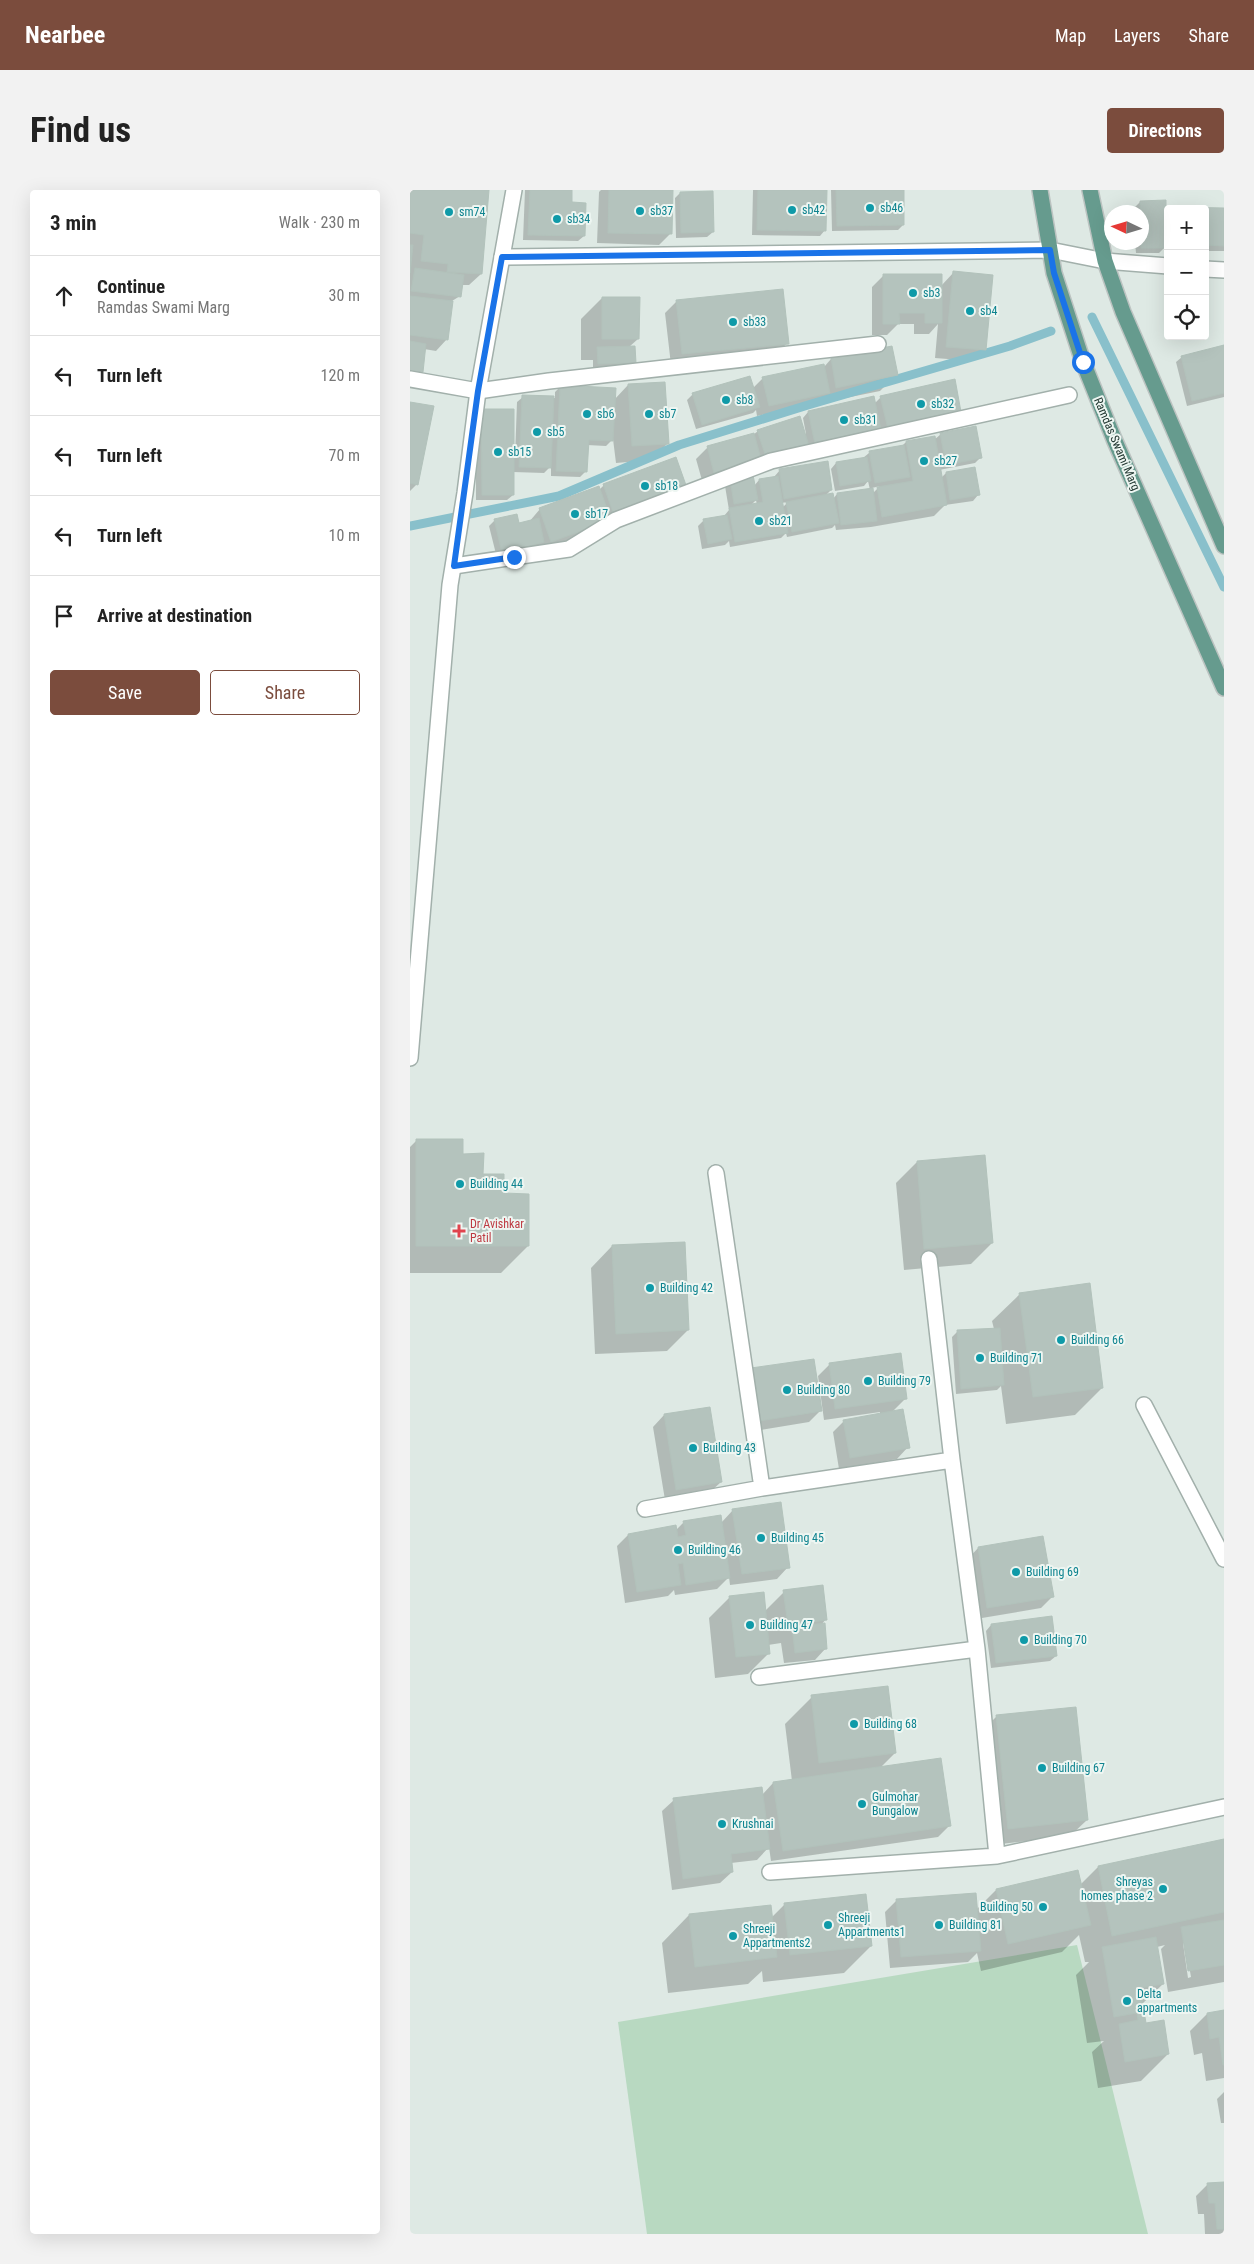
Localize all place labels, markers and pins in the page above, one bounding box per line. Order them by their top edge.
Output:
place label: sb46 [880,201,903,215]
marker: sb46 [864,202,876,214]
place label: sb42 [802,203,825,217]
place label: sb37 [650,204,673,218]
marker: sb42 [786,204,798,216]
place label: sm74 [459,205,485,219]
marker: sb37 [634,205,646,217]
marker: sm74 [443,206,455,218]
place label: sb34 [567,212,590,226]
marker: sb34 [551,213,563,225]
place label: sb3 [923,286,940,300]
marker: sb3 [907,287,919,299]
place label: sb4 [980,304,997,318]
marker: sb4 [964,305,976,317]
place label: sb33 [743,315,766,329]
marker: sb33 [727,316,739,328]
place label: sb8 [736,393,753,407]
marker: sb8 [720,394,732,406]
place label: sb32 [931,397,954,411]
marker: sb32 [915,398,927,410]
place label: sb6 [597,407,614,421]
place label: sb7 [659,407,676,421]
marker: sb6 [581,408,593,420]
marker: sb7 [643,408,655,420]
place label: sb31 [854,413,877,427]
marker: sb31 [838,414,850,426]
place label: sb5 [547,425,564,439]
marker: sb5 [531,426,543,438]
place label: sb15 [508,445,531,459]
marker: sb15 [492,446,504,458]
place label: sb27 [934,454,957,468]
marker: sb27 [918,455,930,467]
place label: sb18 [655,479,678,493]
marker: sb18 [639,480,651,492]
place label: sb17 [585,507,608,521]
marker: sb17 [569,508,581,520]
place label: sb21 [769,514,792,528]
marker: sb21 [753,515,765,527]
place label: Building 44 [470,1177,523,1191]
marker: Building 44 [454,1178,466,1190]
place label: Dr Avishkar Patil [470,1217,524,1245]
marker: Dr Avishkar Patil [452,1224,466,1238]
place label: Building 42 [660,1281,713,1295]
marker: Building 42 [644,1282,656,1294]
place label: Building 66 [1071,1333,1124,1347]
marker: Building 66 [1055,1334,1067,1346]
place label: Building 71 [990,1351,1043,1365]
marker: Building 71 [974,1352,986,1364]
place label: Building 79 [878,1374,931,1388]
marker: Building 79 [862,1375,874,1387]
place label: Building 80 [797,1383,850,1397]
marker: Building 80 [781,1384,793,1396]
place label: Building 43 [703,1441,756,1455]
marker: Building 43 [687,1442,699,1454]
place label: Building 45 [771,1531,824,1545]
marker: Building 45 [755,1532,767,1544]
place label: Building 46 [688,1543,741,1557]
marker: Building 46 [672,1544,684,1556]
place label: Building 69 [1026,1565,1079,1579]
marker: Building 69 [1010,1566,1022,1578]
place label: Building 47 [760,1618,813,1632]
marker: Building 47 [744,1619,756,1631]
place label: Building 70 [1034,1633,1087,1647]
marker: Building 70 [1018,1634,1030,1646]
place label: Building 68 [864,1717,917,1731]
marker: Building 68 [848,1718,860,1730]
place label: Building 67 [1052,1761,1105,1775]
marker: Building 67 [1036,1762,1048,1774]
place label: Gulmohar Bungalow [872,1790,919,1818]
marker: Gulmohar Bungalow [856,1798,868,1810]
place label: Krushnai [732,1817,774,1831]
marker: Krushnai [716,1818,728,1830]
place label: Shreyas homes phase 2 [1081,1875,1153,1903]
marker: Shreyas homes phase 2 [1157,1883,1169,1895]
place label: Building 50 [980,1900,1033,1914]
marker: Building 50 [1037,1901,1049,1913]
place label: Shreeji Appartments1 [838,1911,905,1939]
place label: Building 81 [949,1918,1002,1932]
marker: Shreeji Appartments1 [822,1919,834,1931]
marker: Building 81 [933,1919,945,1931]
place label: Shreeji Appartments2 [743,1922,811,1950]
marker: Shreeji Appartments2 [727,1930,739,1942]
place label: Delta appartments [1137,1987,1197,2015]
marker: Delta appartments [1121,1995,1133,2007]

